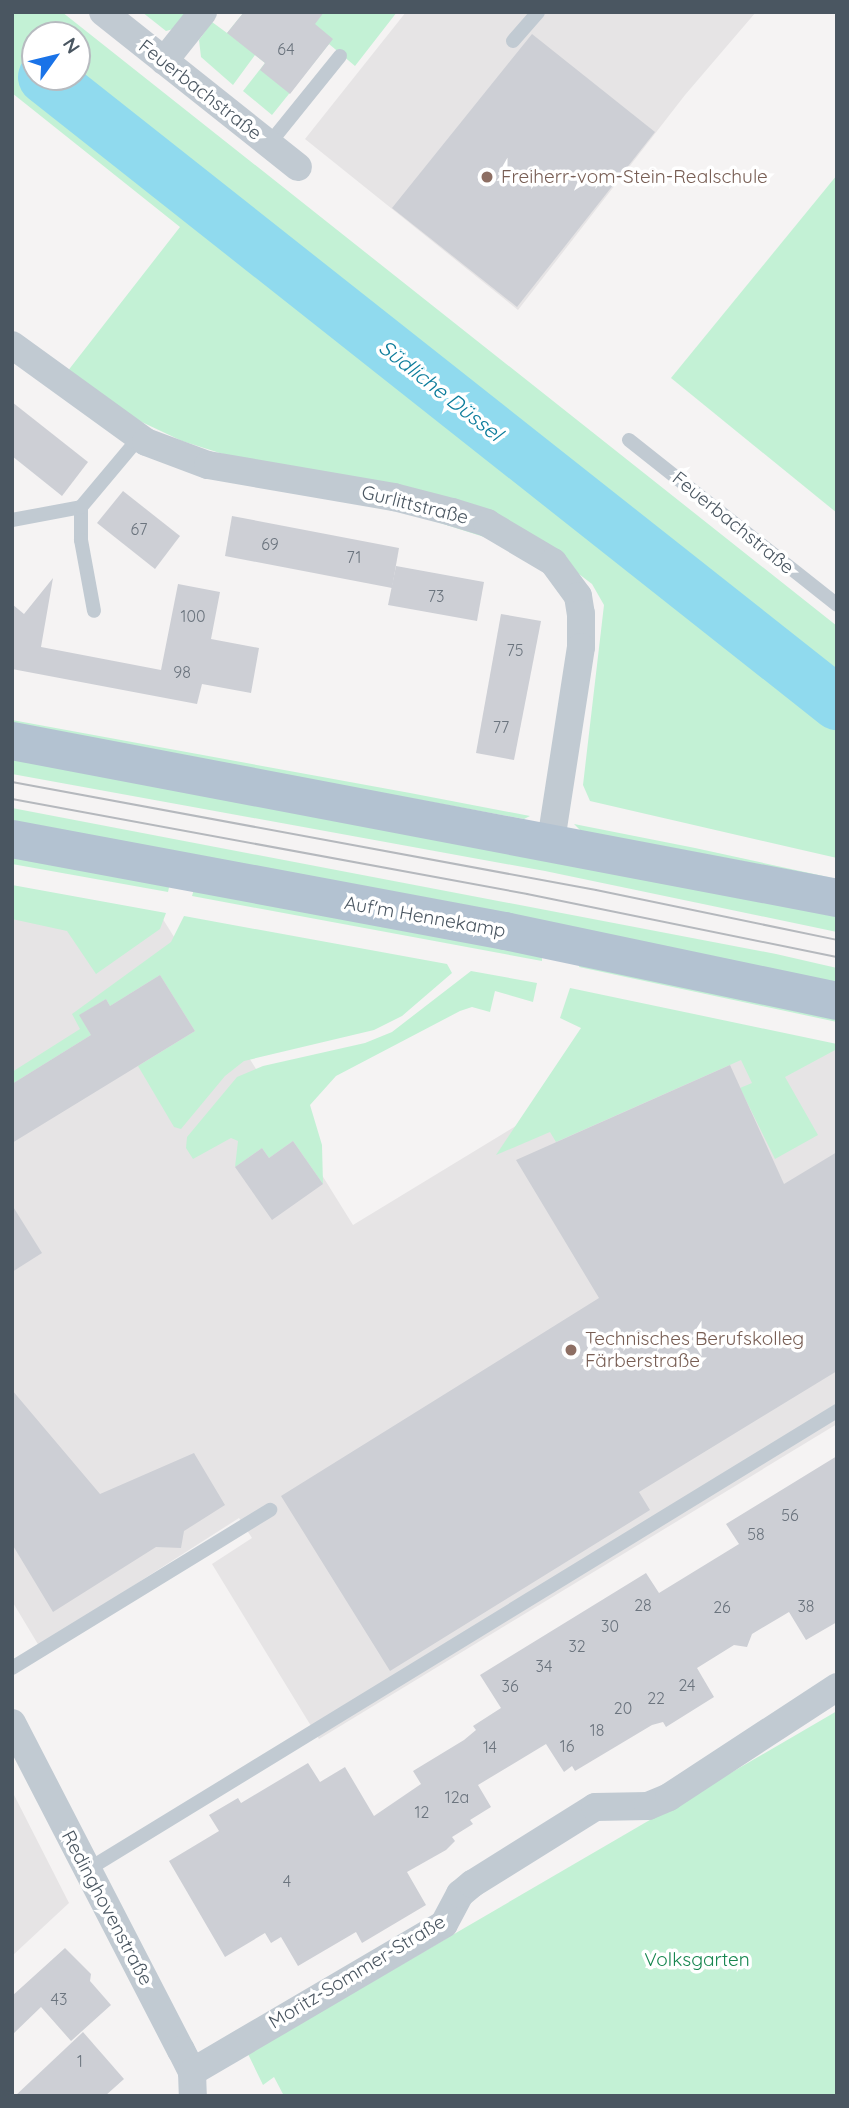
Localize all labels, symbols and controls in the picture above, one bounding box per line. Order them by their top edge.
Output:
north arrow [21,21,91,91]
text: N [58,33,86,58]
street label: Feuerbachstraße [134,35,266,145]
house number: 64 [277,39,295,59]
place label: Freiherr-vom-Stein-Realschule [501,166,768,188]
marker: Freiherr-vom-Stein-Realschule [479,169,495,185]
water label: Südliche Düssel [374,334,508,446]
street label: Feuerbachstraße [668,467,798,579]
street label: Gurlittstraße [359,481,471,529]
house number: 67 [131,519,147,539]
house number: 69 [261,534,279,554]
house number: 71 [347,547,361,567]
house number: 73 [428,586,444,606]
house number: 100 [181,606,205,626]
house number: 75 [507,640,523,660]
house number: 98 [173,662,191,682]
house number: 77 [493,717,509,737]
street label: Auf'm Hennekamp [343,892,507,942]
place label: Technisches Berufskolleg Färberstraße [585,1328,804,1372]
marker: Technisches Berufskolleg Färberstraße [563,1342,579,1358]
house number: 56 [781,1505,799,1525]
house number: 58 [747,1524,765,1544]
house number: 28 [634,1595,652,1615]
house number: 38 [797,1596,815,1616]
house number: 26 [713,1597,731,1617]
house number: 30 [601,1616,619,1636]
house number: 32 [568,1636,586,1656]
house number: 34 [536,1656,552,1676]
house number: 24 [678,1675,696,1695]
house number: 36 [502,1676,518,1696]
house number: 22 [647,1688,665,1708]
house number: 20 [614,1698,632,1718]
house number: 18 [590,1720,604,1740]
house number: 16 [560,1736,574,1756]
house number: 14 [483,1737,497,1757]
house number: 12a [445,1787,469,1807]
house number: 12 [415,1802,429,1822]
street label: Redinghovenstraße [57,1827,157,1989]
house number: 4 [283,1871,291,1891]
street label: Moritz-Sommer-Straße [265,1910,449,2034]
park label: Volksgarten [644,1949,750,1971]
house number: 43 [51,1989,67,2009]
house number: 1 [77,2051,83,2071]

